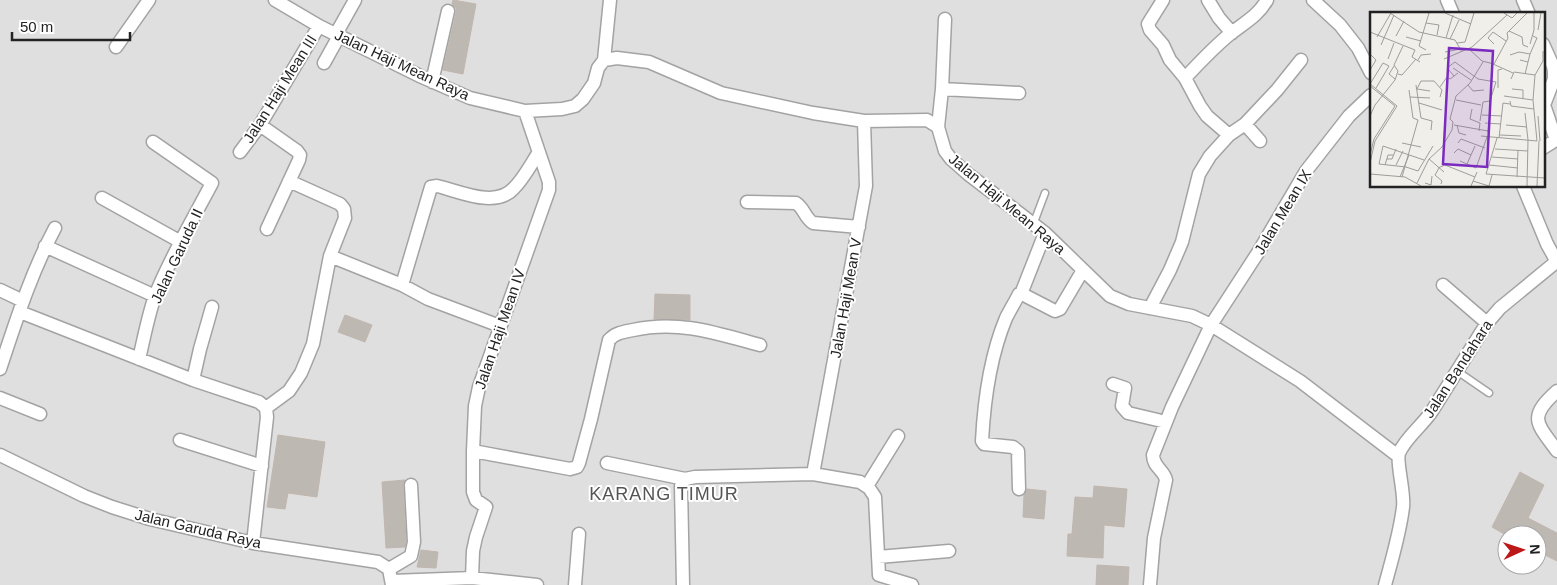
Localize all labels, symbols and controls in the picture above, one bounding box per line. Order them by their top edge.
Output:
scale bar [12,10,130,42]
inset map [1370,12,1544,188]
text: 50 m [20,18,53,35]
street label: Jalan Haji Mean Raya [332,26,473,104]
street label: Jalan Haji Mean III [239,32,320,146]
street label: Jalan Haji Mean Raya [946,150,1069,258]
street label: Jalan Mean IX [1251,166,1315,257]
street label: Jalan Garuda II [147,206,206,306]
street label: Jalan Haji Mean V [827,236,864,359]
street label: Jalan Haji Mean IV [471,267,528,391]
street label: Jalan Bandahara [1420,316,1496,421]
district label: KARANG TIMUR [589,484,739,504]
street label: Jalan Garuda Raya [133,506,264,551]
north arrow [1497,525,1547,575]
text: N [1527,544,1543,555]

